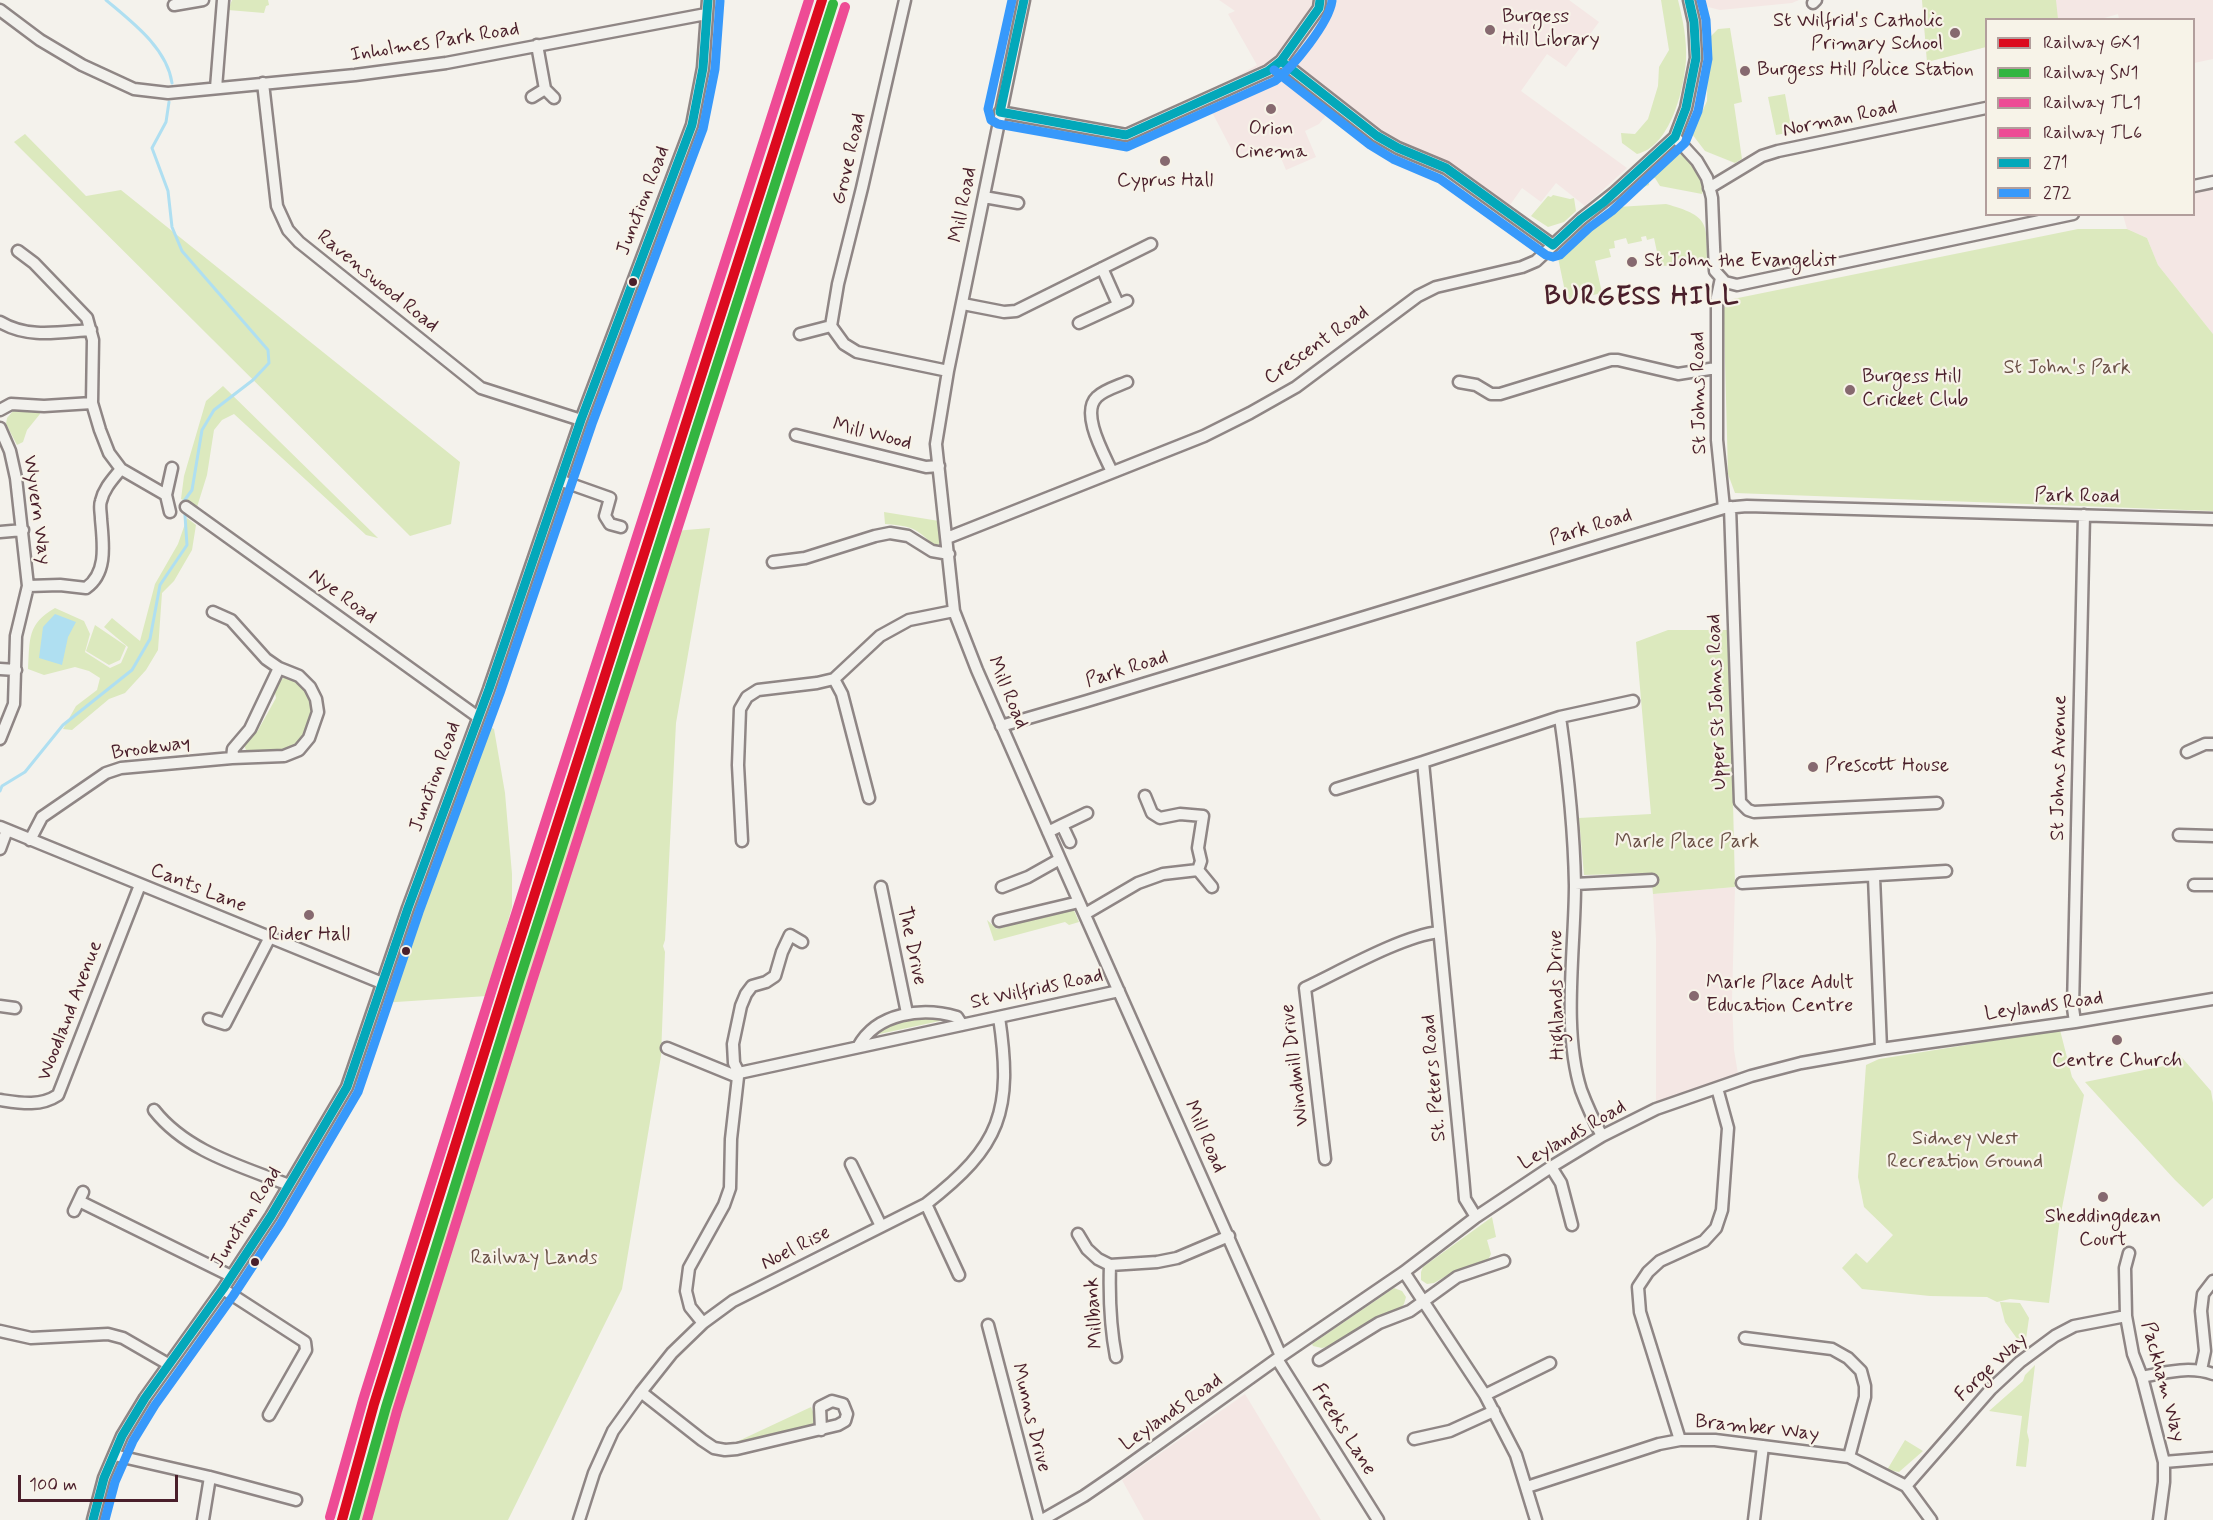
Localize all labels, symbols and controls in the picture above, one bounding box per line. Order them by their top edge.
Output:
place label: Burgess Hill Library [1502,6,1600,53]
place label: St Wilfrid's Catholic Primary School [1773,10,1943,57]
street label: Inholmes Park Road [349,18,521,68]
legend [1985,18,2195,216]
marker: Burgess Hill Library [1483,23,1497,37]
marker: St Wilfrid's Catholic Primary School [1948,26,1962,40]
text: Railway GX1 [2043,31,2140,55]
place label: Burgess Hill Police Station [1757,59,1974,83]
text: Railway SN1 [2043,61,2139,85]
marker: Burgess Hill Police Station [1738,64,1752,78]
text: Railway TL1 [2043,91,2141,115]
street label: Norman Road [1781,96,1899,144]
marker: Orion Cinema [1264,102,1278,116]
street label: Grove Road [828,111,872,207]
place label: Orion Cinema [1235,118,1307,165]
text: Railway TL6 [2043,121,2142,145]
street label: Junction Road [612,143,676,259]
text: 271 [2043,151,2068,175]
marker: Cyprus Hall [1158,154,1172,168]
street label: Mill Road [945,165,983,245]
place label: Cyprus Hall [1117,170,1213,194]
text: 272 [2043,181,2072,205]
street label: Ravenswood Road [311,226,443,338]
place label: St John the Evangelist [1644,250,1837,274]
marker: St John the Evangelist [1625,255,1639,269]
unlabelled marker [627,276,639,288]
district label: BURGESS HILL [1544,283,1740,315]
street label: Crescent Road [1260,301,1374,391]
street label: St Johns Road [1687,331,1713,455]
park label: St John's Park [2003,357,2131,381]
place label: Burgess Hill Cricket Club [1862,366,1968,413]
marker: Burgess Hill Cricket Club [1843,383,1857,397]
street label: Mill Wood [830,414,914,456]
street label: Wyvern Way [16,454,56,566]
street label: Park Road [2034,484,2120,510]
street label: Park Road [1547,504,1635,552]
street label: Nye Road [303,564,381,630]
street label: Upper St Johns Road [1703,613,1733,791]
street label: Park Road [1083,646,1171,694]
street label: Mill Road [981,653,1033,733]
street label: St Johns Avenue [2047,695,2073,841]
street label: Junction Road [405,719,467,835]
street label: Brookway [110,732,192,766]
place label: Prescott House [1825,755,1949,779]
marker: Prescott House [1806,760,1820,774]
park label: Marle Place Park [1615,831,1759,855]
street label: Cants Lane [146,859,250,919]
street label: The Drive [891,905,931,987]
marker: Rider Hall [302,908,316,922]
place label: Rider Hall [268,924,350,948]
street label: Highlands Drive [1545,930,1571,1060]
street label: Woodland Avenue [33,937,109,1085]
unlabelled marker [400,945,412,957]
street label: St Wilfrids Road [968,964,1106,1016]
place label: Marle Place Adult Education Centre [1706,972,1854,1019]
street label: Leylands Road [1983,987,2105,1027]
marker: Marle Place Adult Education Centre [1687,989,1701,1003]
street label: Windmill Drive [1277,1002,1315,1128]
street label: St. Peters Road [1417,1013,1453,1143]
marker: Centre Church [2110,1033,2124,1047]
place label: Centre Church [2052,1050,2182,1074]
street label: Leylands Road [1515,1096,1631,1176]
street label: Mill Road [1178,1097,1230,1177]
park label: Sidney West Recreation Ground [1887,1128,2043,1175]
street label: Junction Road [206,1163,288,1273]
marker: Sheddingdean Court [2096,1190,2110,1204]
place label: Sheddingdean Court [2045,1206,2161,1253]
street label: Noel Rise [757,1221,835,1277]
park label: Railway Lands [470,1247,598,1271]
unlabelled marker [249,1256,261,1268]
street label: Millbank [1081,1276,1109,1350]
street label: Packham Way [2134,1319,2190,1445]
street label: Forge Way [1951,1328,2033,1408]
street label: Munns Drive [1005,1361,1055,1475]
street label: Leylands Road [1116,1369,1228,1457]
street label: Freeks Lane [1305,1380,1381,1480]
street label: Bramber Way [1694,1411,1820,1447]
scale bar [21,1463,182,1501]
text: 100 m [29,1473,77,1497]

